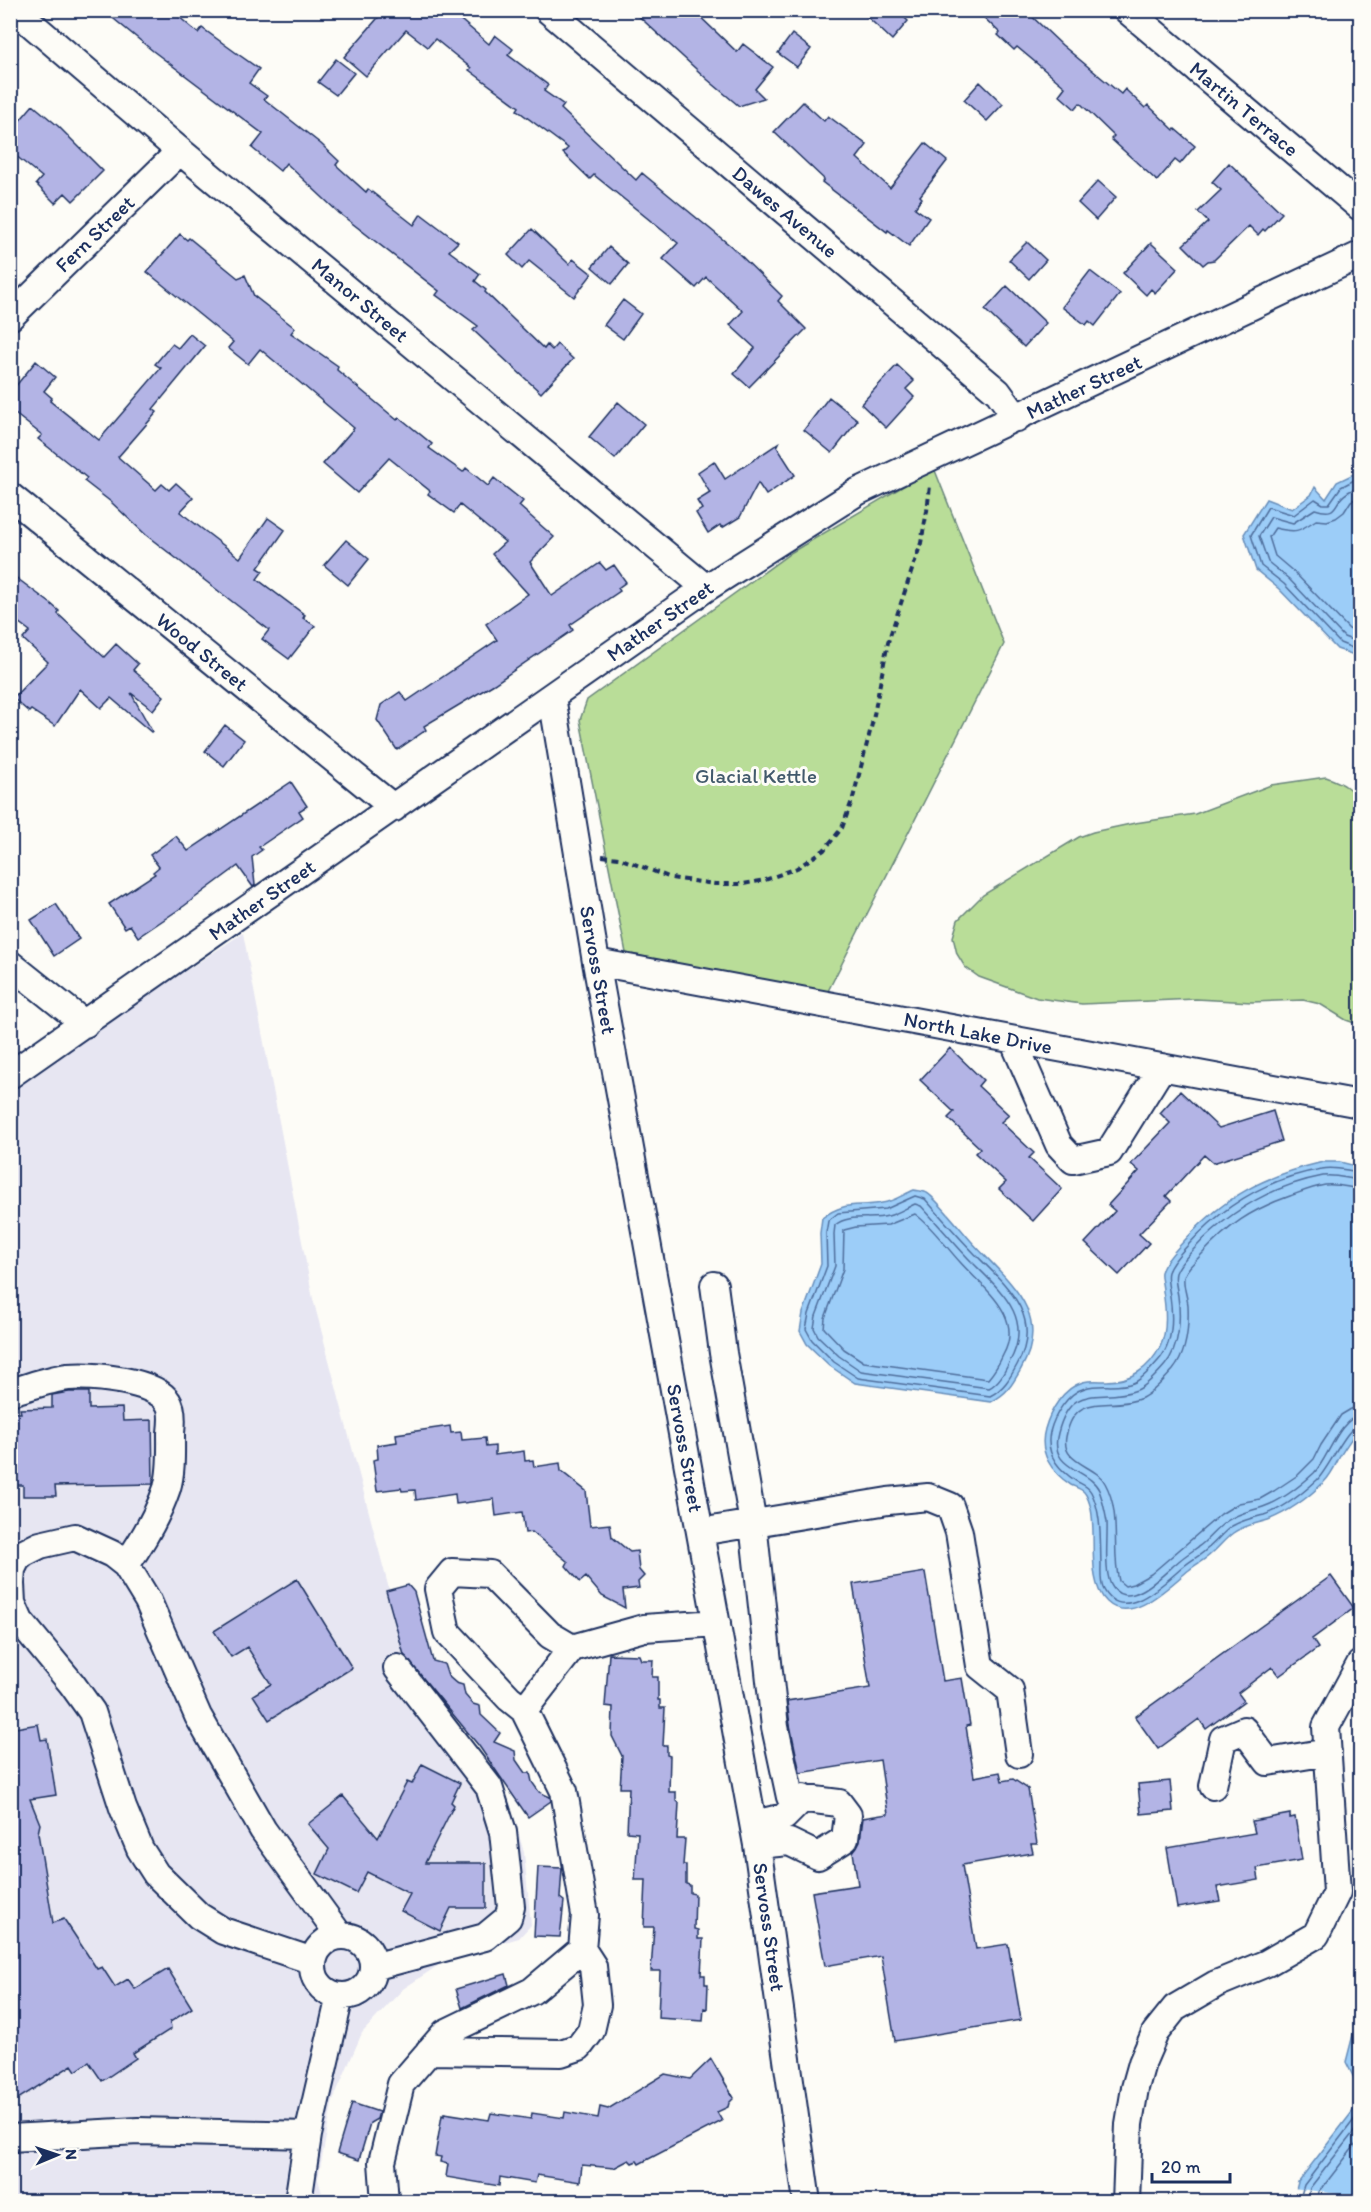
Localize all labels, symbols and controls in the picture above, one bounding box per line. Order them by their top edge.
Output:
street label: Martin Terrace [1185,56,1304,161]
street label: Dawes Avenue [728,160,843,263]
street label: Fern Street [50,190,139,277]
street label: Manor Street [307,252,414,347]
street label: Mather Street [1022,349,1146,424]
street label: Mather Street [601,575,718,667]
street label: Wood Street [151,607,253,696]
park label: Glacial Kettle [695,763,817,788]
street label: Mather Street [203,854,320,946]
street label: Servoss Street [575,904,622,1036]
street label: North Lake Drive [902,1006,1054,1059]
street label: Servoss Street [662,1382,709,1514]
street label: Servoss Street [748,1861,791,1993]
north arrow [27,2125,87,2185]
scale bar [1152,2146,1230,2184]
text: N [62,2149,81,2160]
text: 20 m [1161,2156,1201,2178]

